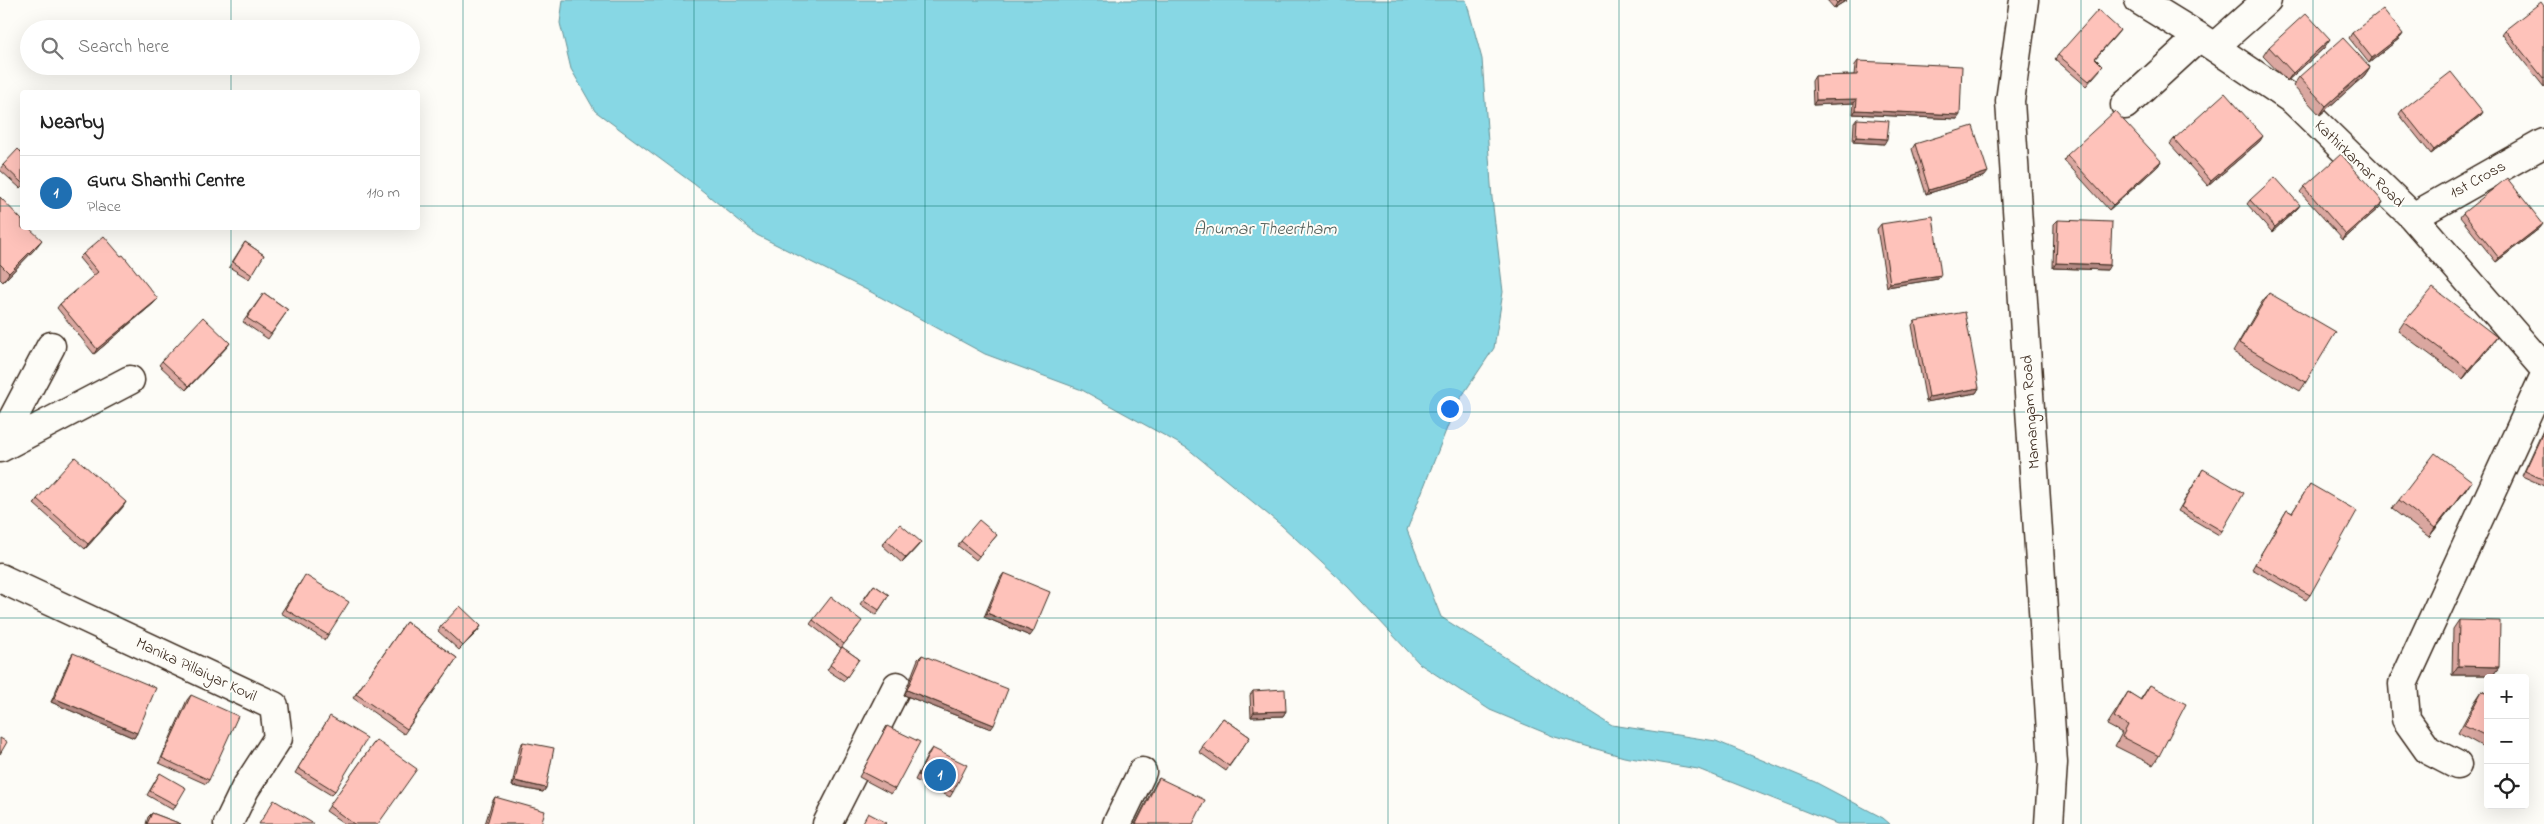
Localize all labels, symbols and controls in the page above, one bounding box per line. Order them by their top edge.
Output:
search box [20,20,420,75]
icon: search [38,34,66,62]
text: Search here [78,34,169,61]
text: Nearby [40,108,104,138]
street label: Kathirkamar Road [2308,114,2410,214]
street label: 1st Cross [2446,155,2510,205]
text: Guru Shanthi Centre [87,168,245,195]
text: 1 [53,181,59,205]
text: 110 m [366,181,400,205]
text: Place [87,195,121,219]
water label: Anumar Theertham [1194,217,1337,243]
street label: Mamangam Road [2015,354,2047,470]
your location [1437,396,1463,422]
street label: Manika Pillaiyar Kovil [131,631,261,709]
map controls [2484,674,2529,809]
button: + [2484,674,2529,719]
button: − [2484,719,2529,764]
pin: 1 [924,756,956,794]
button: locate [2484,764,2529,809]

